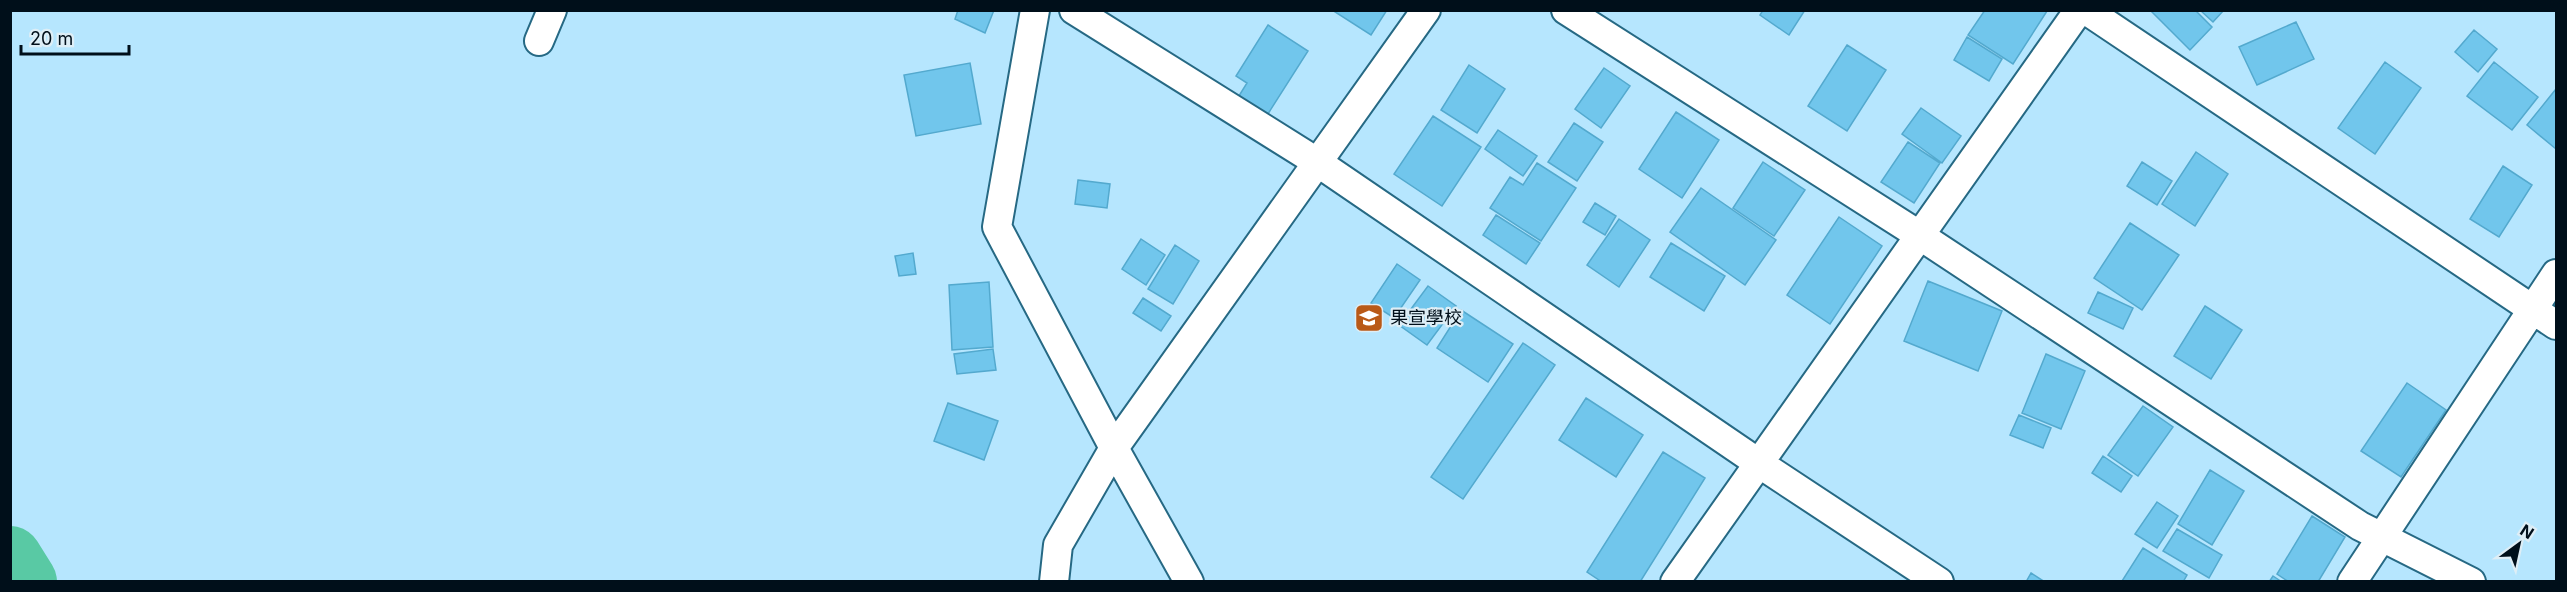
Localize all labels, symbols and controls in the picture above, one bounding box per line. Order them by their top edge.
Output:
scale bar [21,18,129,56]
text: 20 m [30,28,73,49]
school or university icon: 果宣學校 [1353,302,1385,334]
place label: 果宣學校 [1390,307,1462,328]
north arrow [2489,514,2549,574]
text: N [2517,520,2538,543]

